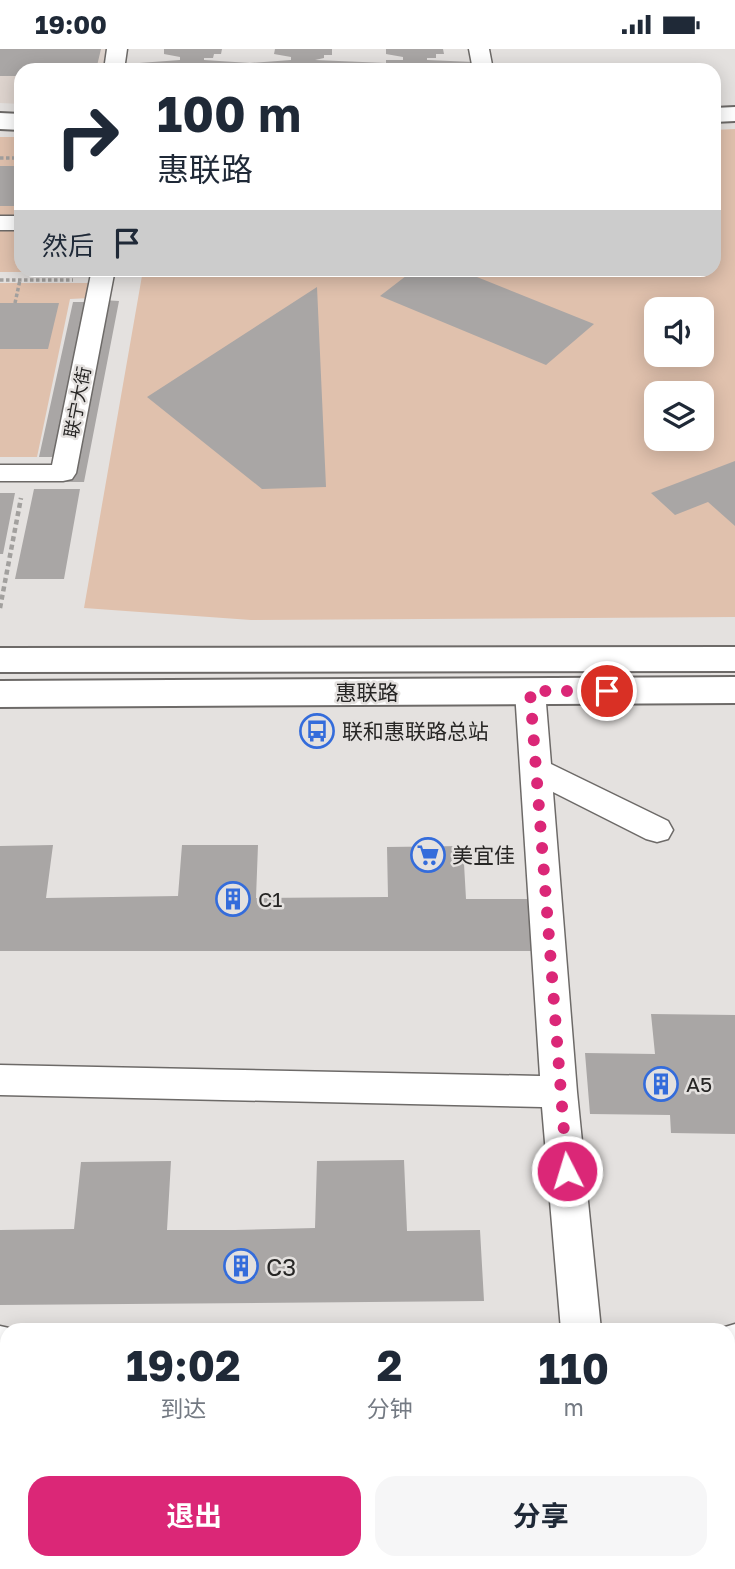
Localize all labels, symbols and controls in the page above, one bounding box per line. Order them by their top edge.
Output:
text: 19:00 [35,9,107,40]
text: 100 m [157,84,301,143]
icon: right [42,91,133,182]
text: 惠联路 [157,150,253,188]
icon: arrive [108,224,146,262]
text: 然后 [42,230,94,261]
map controls [644,297,714,451]
button: sound [644,297,714,367]
street label: 联宁大街 [59,365,95,439]
button: layers [644,381,714,451]
pin [577,661,637,721]
icon: arrive [588,672,626,710]
street label: 惠联路 [336,679,399,705]
bus stop icon: 联和惠联路总站 [298,712,336,750]
place label: 联和惠联路总站 [342,718,489,744]
supermarket icon: 美宜佳 [409,836,447,874]
place label: 美宜佳 [452,842,515,868]
building icon: C1 [214,880,252,918]
place label: C1 [258,886,282,912]
building icon: A5 [642,1065,680,1103]
place label: A5 [686,1071,712,1097]
position arrow [530,1134,604,1208]
building icon: C3 [222,1247,260,1285]
place label: C3 [266,1252,296,1281]
text: 19:02 [126,1340,241,1390]
text: 2 [377,1340,402,1390]
text: 110 [538,1343,609,1393]
text: m [564,1393,584,1421]
text: 到达 [160,1394,206,1422]
text: 分钟 [367,1394,413,1422]
button: 退出 [28,1476,361,1556]
button: 分享 [375,1476,707,1556]

